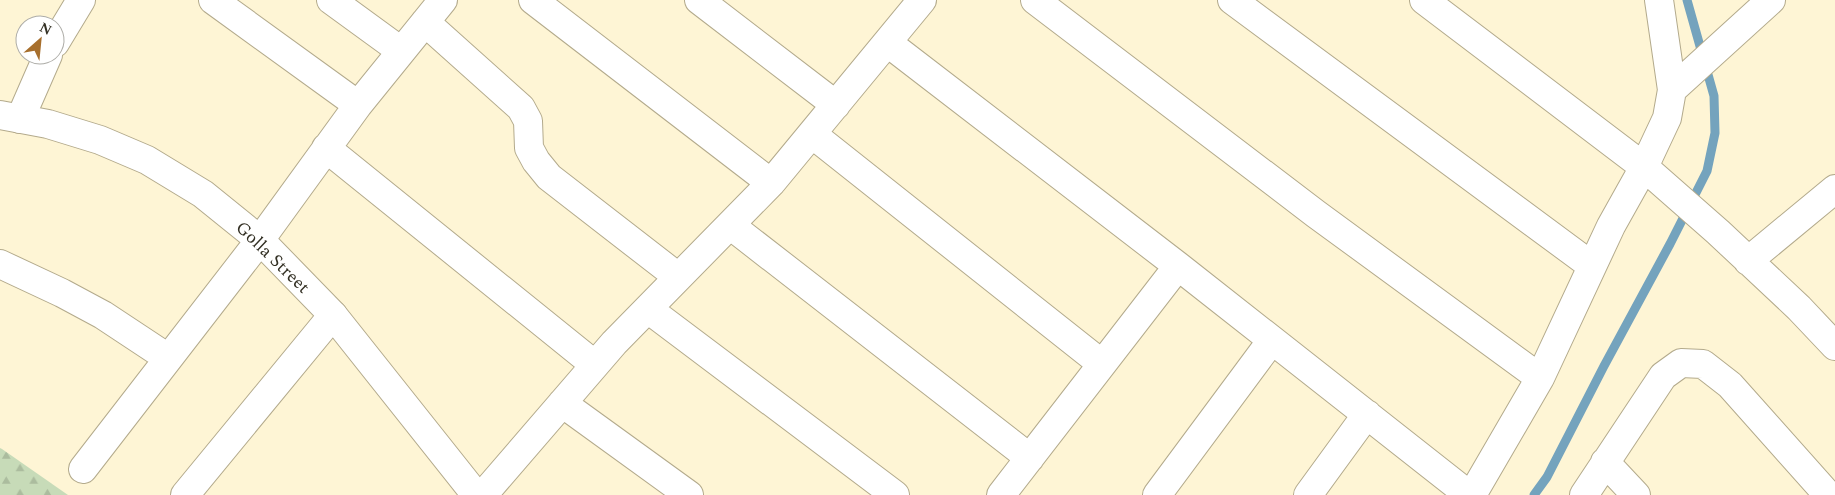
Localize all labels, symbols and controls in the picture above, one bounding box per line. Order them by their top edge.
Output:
north arrow [15,15,65,65]
text: N [36,17,56,41]
street label: Golla Street [229,215,316,300]

